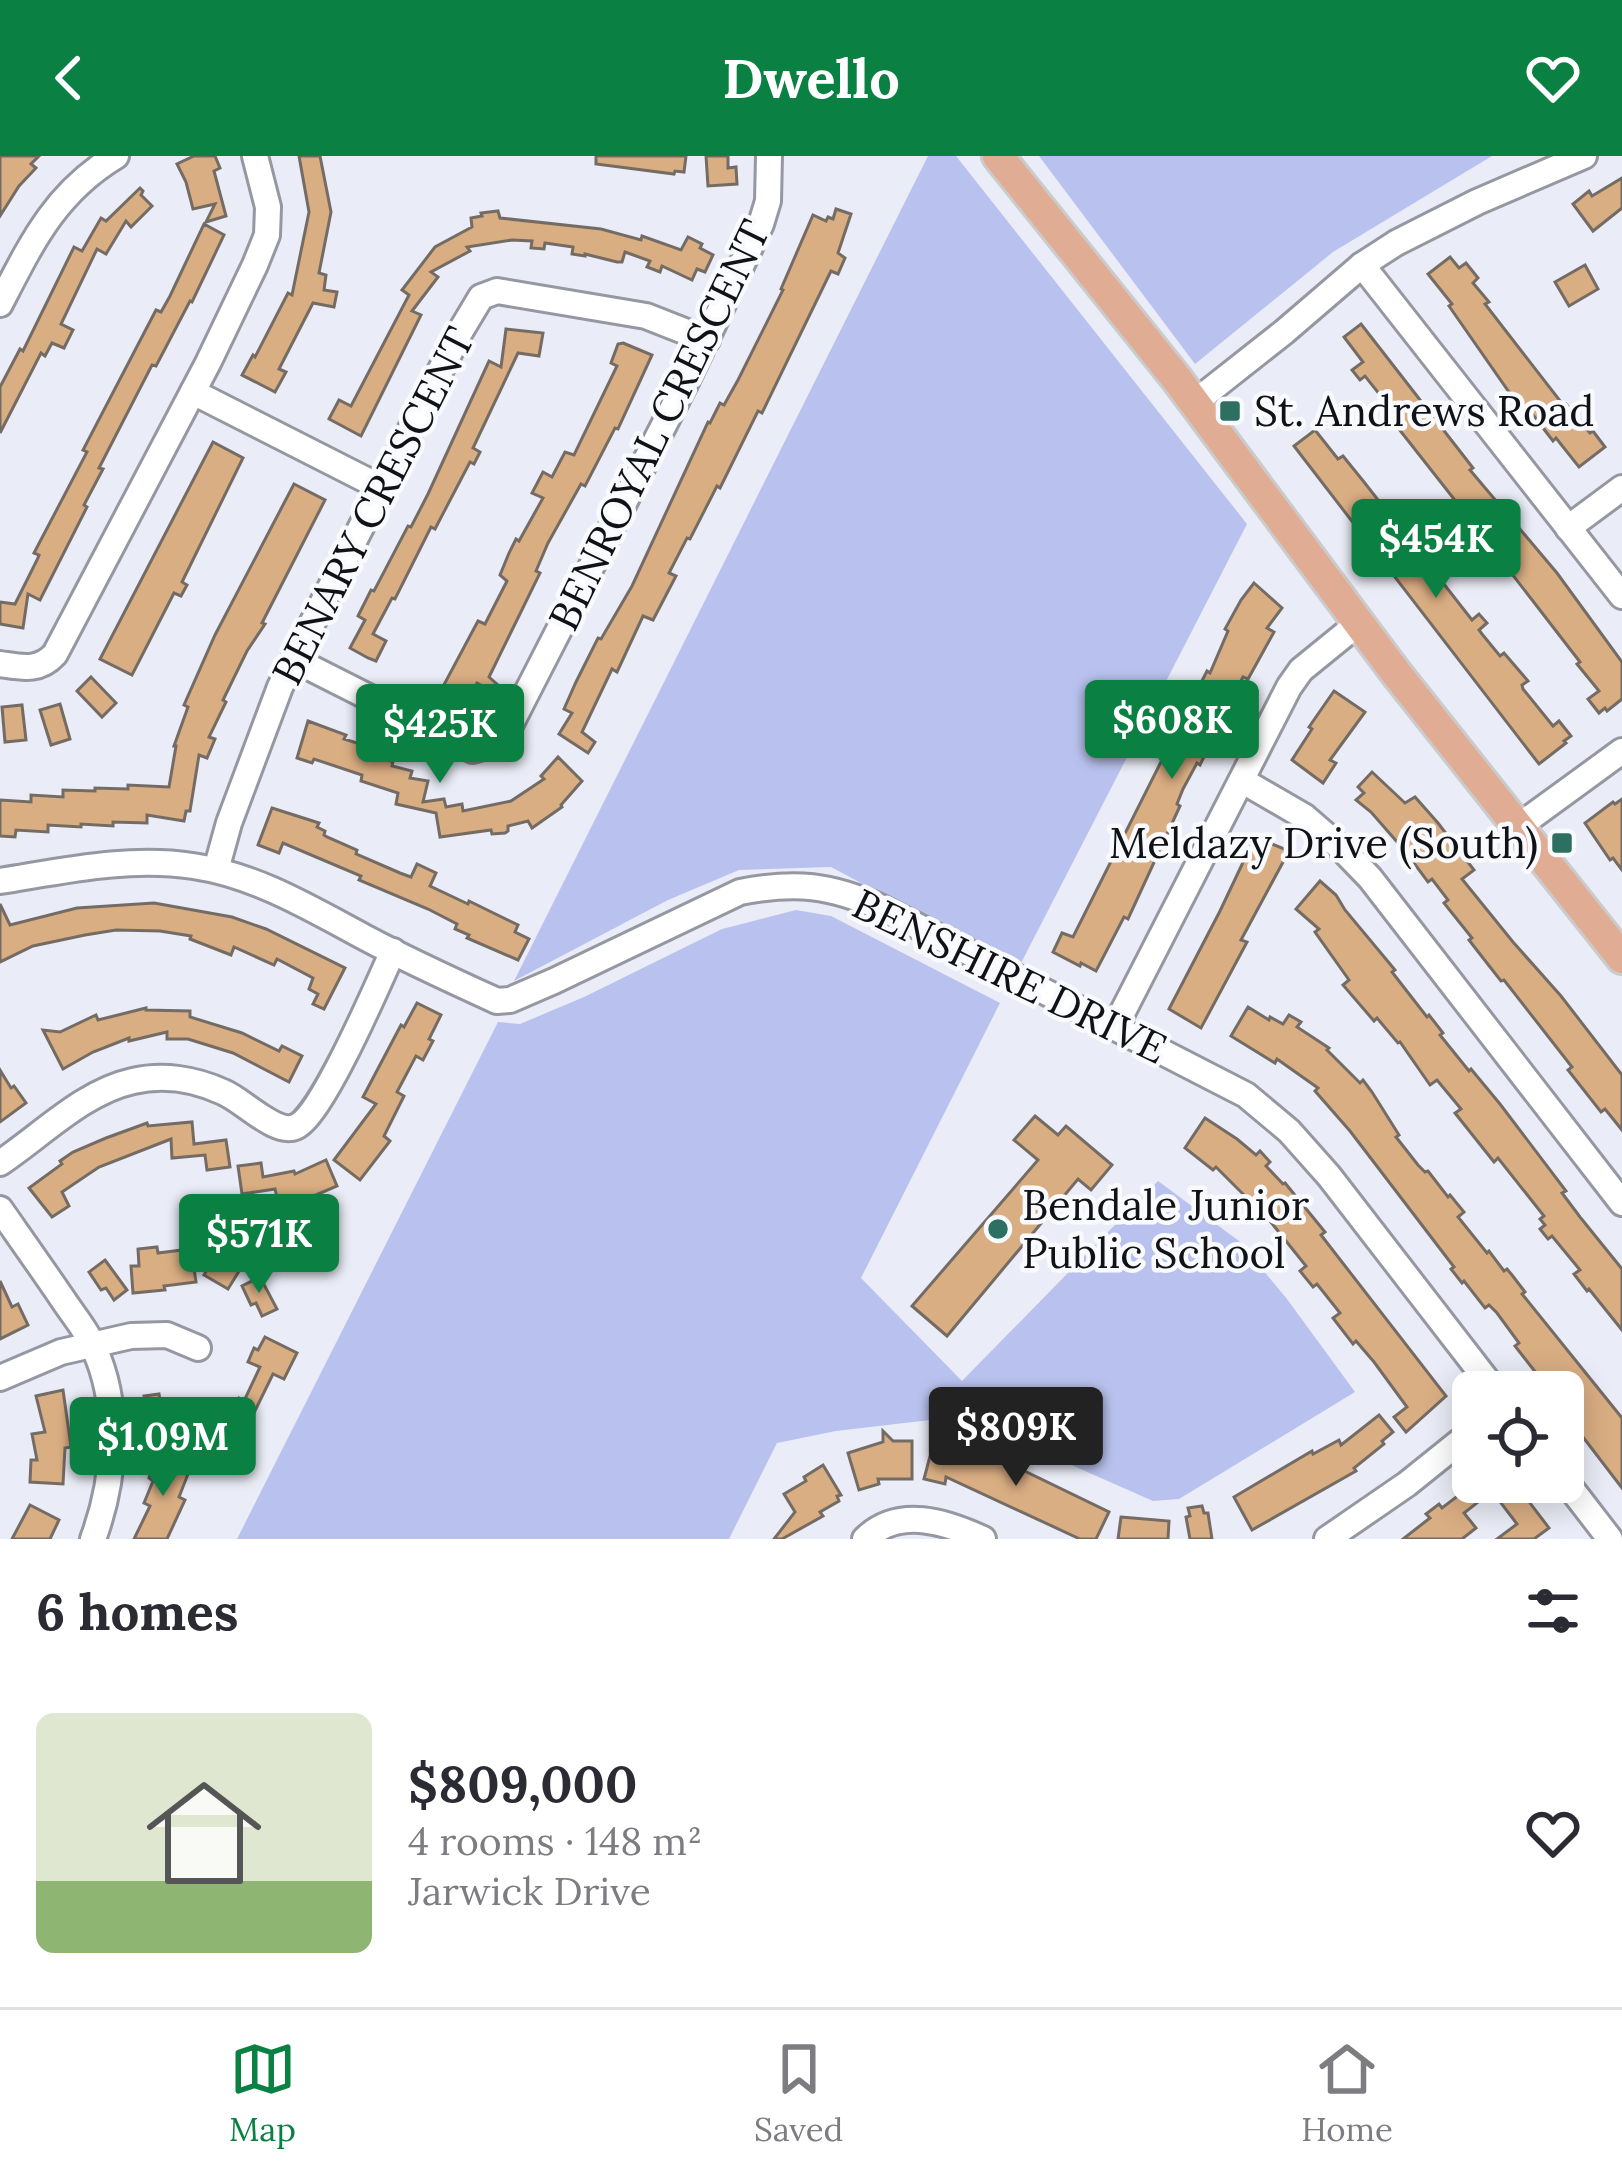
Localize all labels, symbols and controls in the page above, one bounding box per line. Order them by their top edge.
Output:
text: Dwello [722,44,900,113]
icon: back [36,45,102,111]
icon: heart [1520,45,1586,111]
street label: BENROYAL CRESCENT [536,211,782,639]
street label: BENARY CRESCENT [260,318,486,694]
place label: St. Andrews Road [1254,384,1594,438]
marker: St. Andrews Road [1217,398,1243,424]
pin: $454K [1352,499,1520,601]
text: $454K [1379,513,1493,563]
pin: $608K [1088,680,1256,782]
pin: $425K [356,684,524,786]
text: $608K [1112,694,1232,744]
text: $425K [383,698,497,748]
place label: Meldazy Drive (South) [1109,816,1538,870]
marker: Meldazy Drive (South) [1549,830,1575,856]
street label: BENSHIRE DRIVE [844,877,1176,1075]
place label: Bendale Junior Public School [1022,1178,1309,1280]
pin: $571K [175,1194,343,1296]
text: $571K [206,1208,312,1258]
marker: Bendale Junior Public School [985,1216,1011,1242]
map controls [1452,1371,1584,1503]
button: locate [1452,1371,1584,1503]
pin: $809K [932,1387,1100,1489]
pin: $1.09M [65,1397,261,1499]
text: $809K [956,1401,1076,1451]
text: $1.09M [97,1411,229,1461]
icon: filters [1520,1578,1586,1644]
text: 6 homes [36,1579,238,1644]
text: $809,000 [408,1751,637,1816]
icon: home [132,1761,276,1905]
icon: heart [1520,1800,1586,1866]
text: 4 rooms · 148 m² [408,1816,702,1866]
text: Jarwick Drive [408,1866,651,1916]
tab: Map [229,2036,296,2150]
tab: Saved [754,2036,843,2150]
tab: Home [1301,2036,1393,2150]

